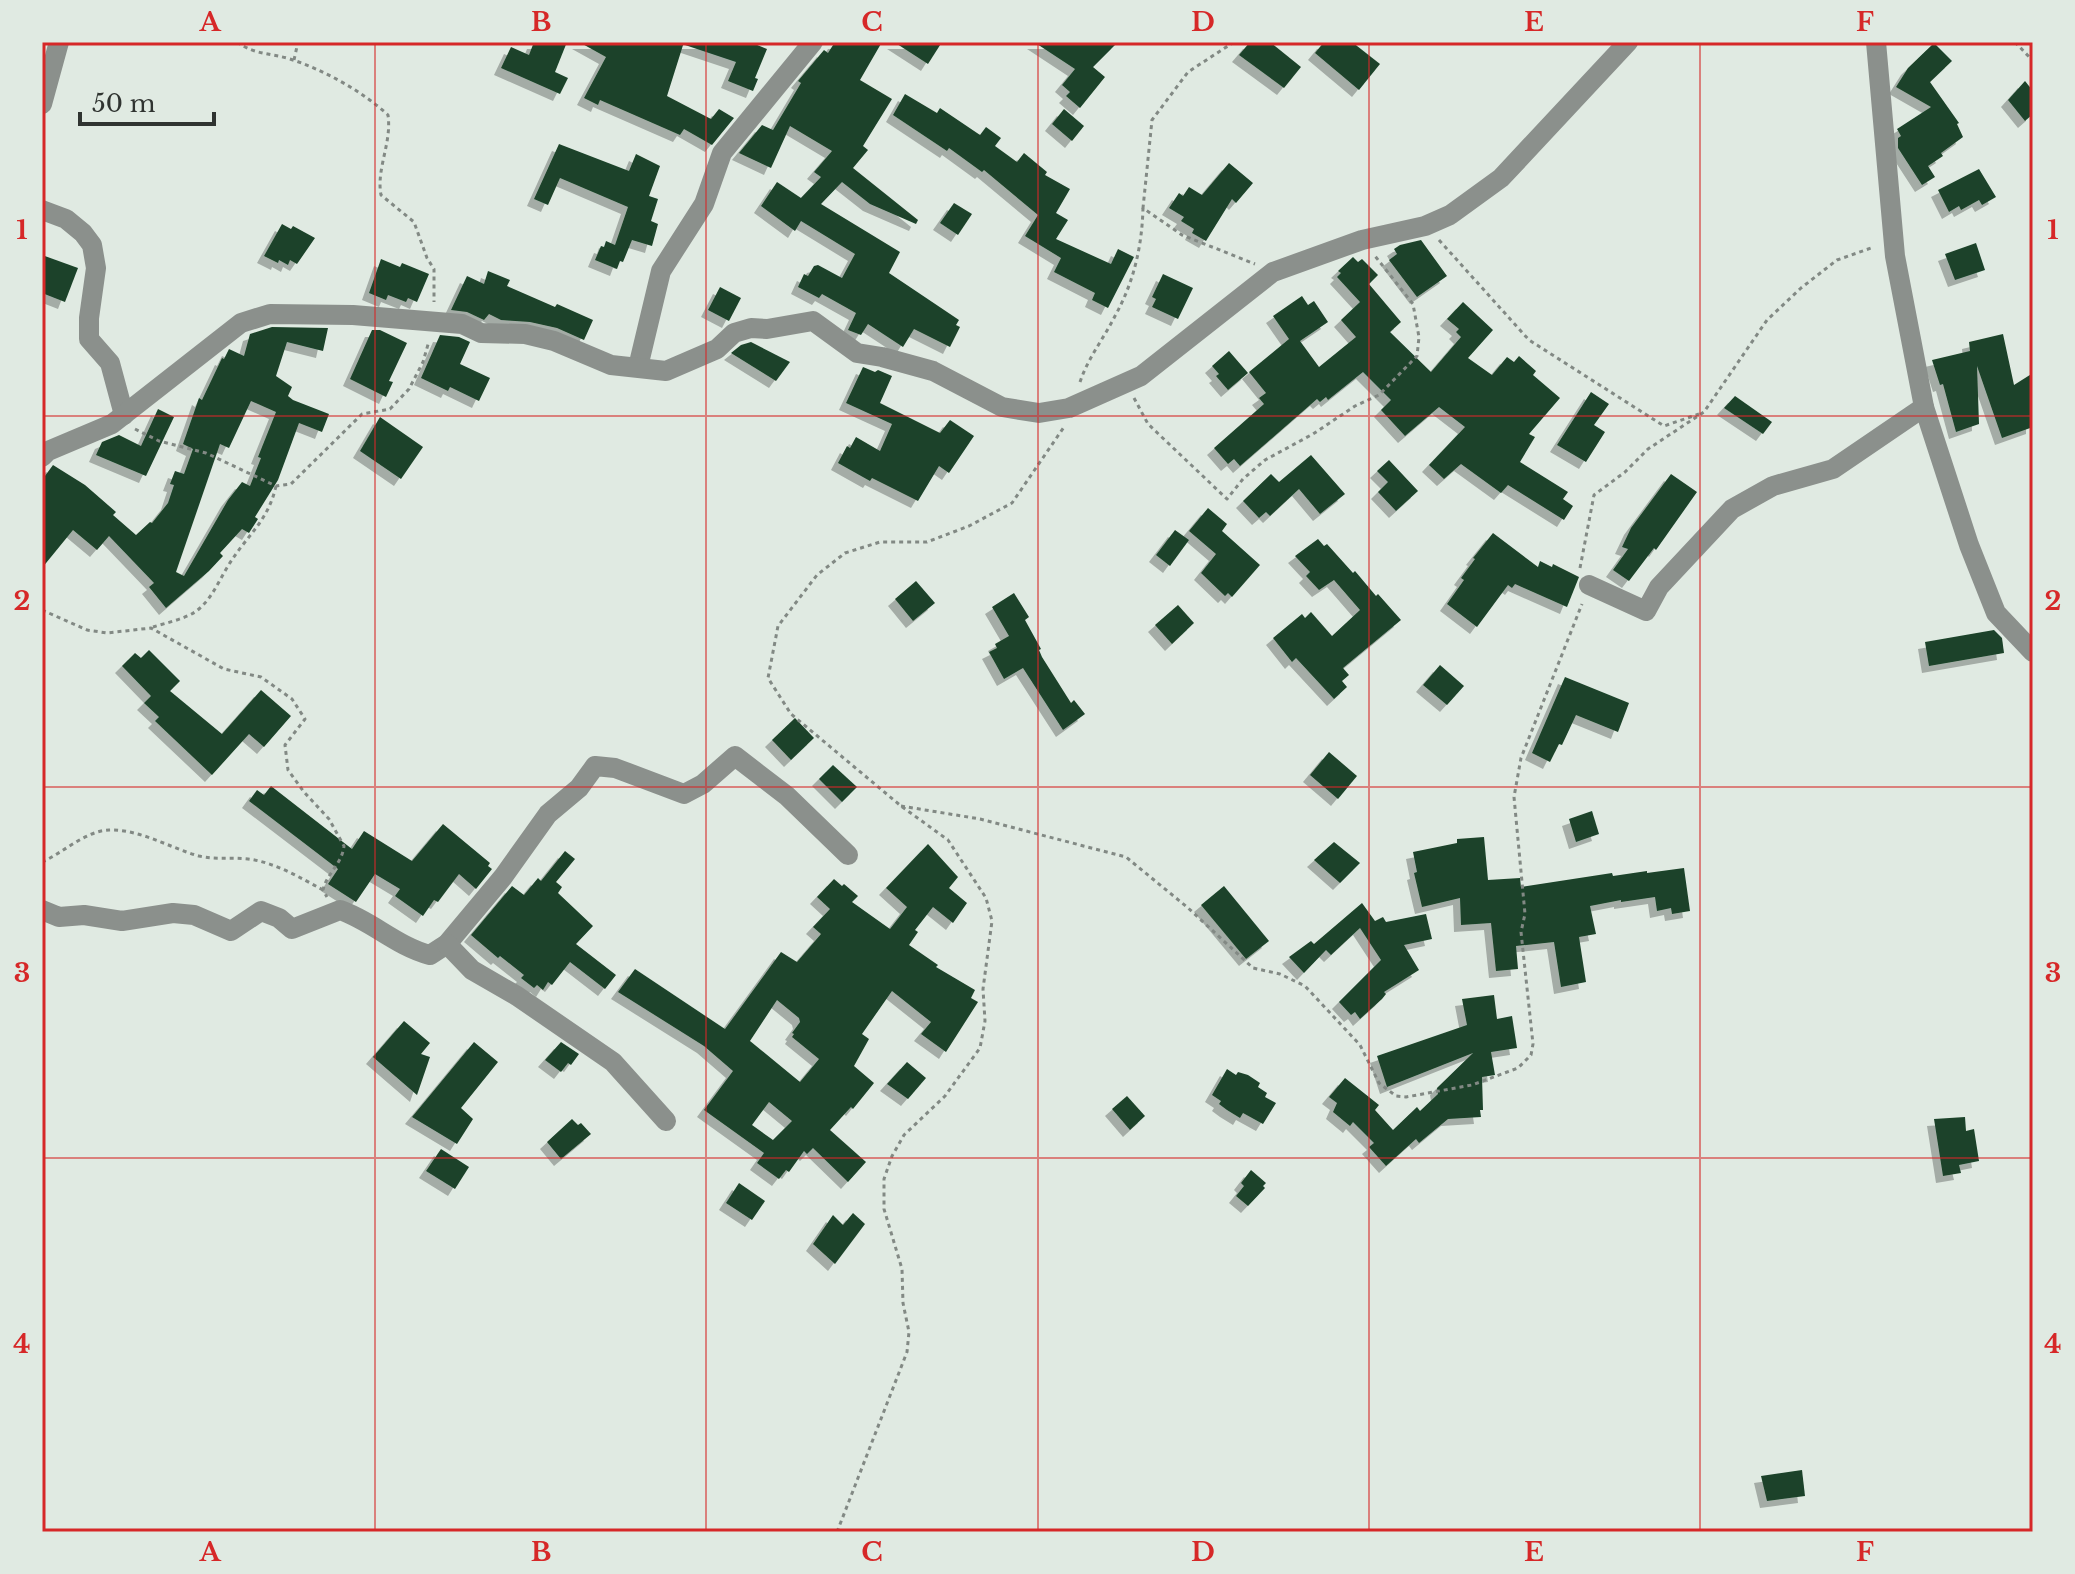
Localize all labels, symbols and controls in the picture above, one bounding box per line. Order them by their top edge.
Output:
text: A [198,6,221,38]
text: B [531,6,551,38]
text: C [861,6,883,38]
text: D [1191,6,1215,38]
text: E [1524,6,1544,38]
text: F [1856,6,1874,38]
scale bar [80,76,214,126]
text: 50 m [92,89,156,118]
text: 1 [16,214,28,246]
text: 1 [2047,214,2059,246]
text: 2 [14,585,30,617]
text: 2 [2045,585,2061,617]
text: 3 [14,957,30,989]
text: 3 [2045,957,2061,989]
text: 4 [13,1328,31,1360]
text: 4 [2044,1328,2062,1360]
text: A [198,1536,221,1568]
text: B [531,1536,551,1568]
text: C [861,1536,883,1568]
text: D [1191,1536,1215,1568]
text: E [1524,1536,1544,1568]
text: F [1856,1536,1874,1568]

